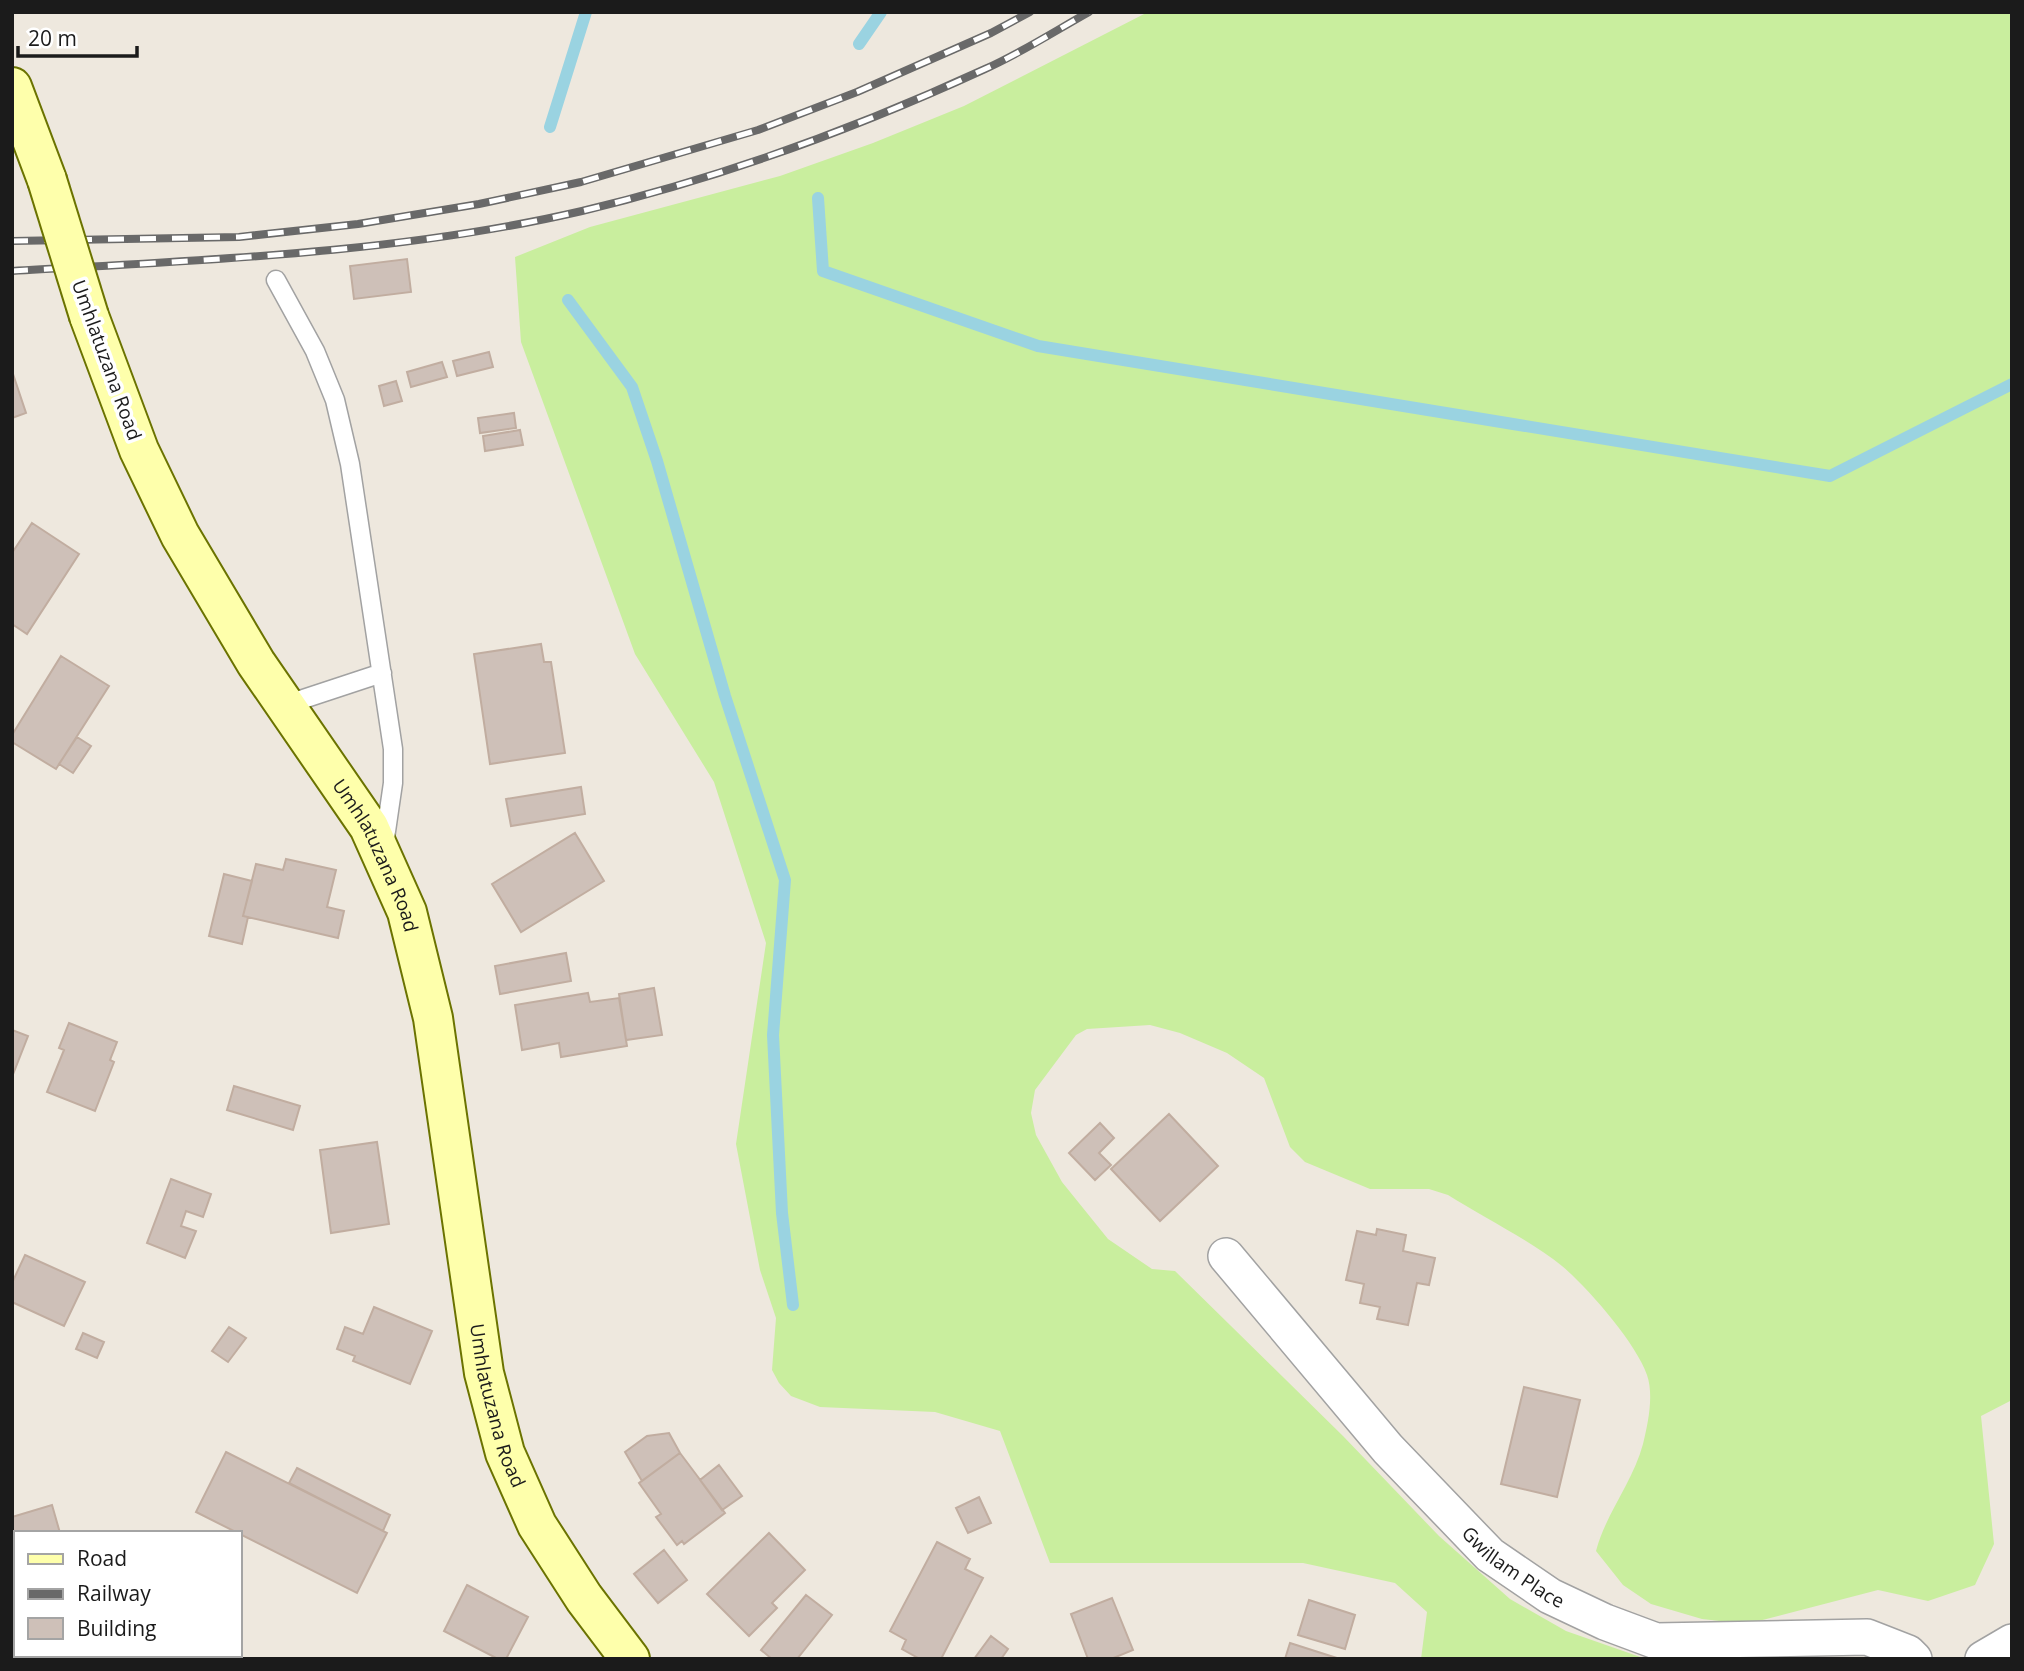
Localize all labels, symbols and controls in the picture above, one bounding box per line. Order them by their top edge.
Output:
scale bar [18,14,136,58]
text: 20 m [28,24,77,52]
street label: Umhlatuzana Road [66,276,148,444]
street label: Umhlatuzana Road [327,774,424,934]
street label: Umhlatuzana Road [464,1322,532,1492]
street label: Gwillam Place [1456,1520,1569,1614]
legend [14,1531,242,1657]
text: Road [77,1544,127,1572]
text: Railway [77,1579,151,1607]
text: Building [77,1614,156,1642]

